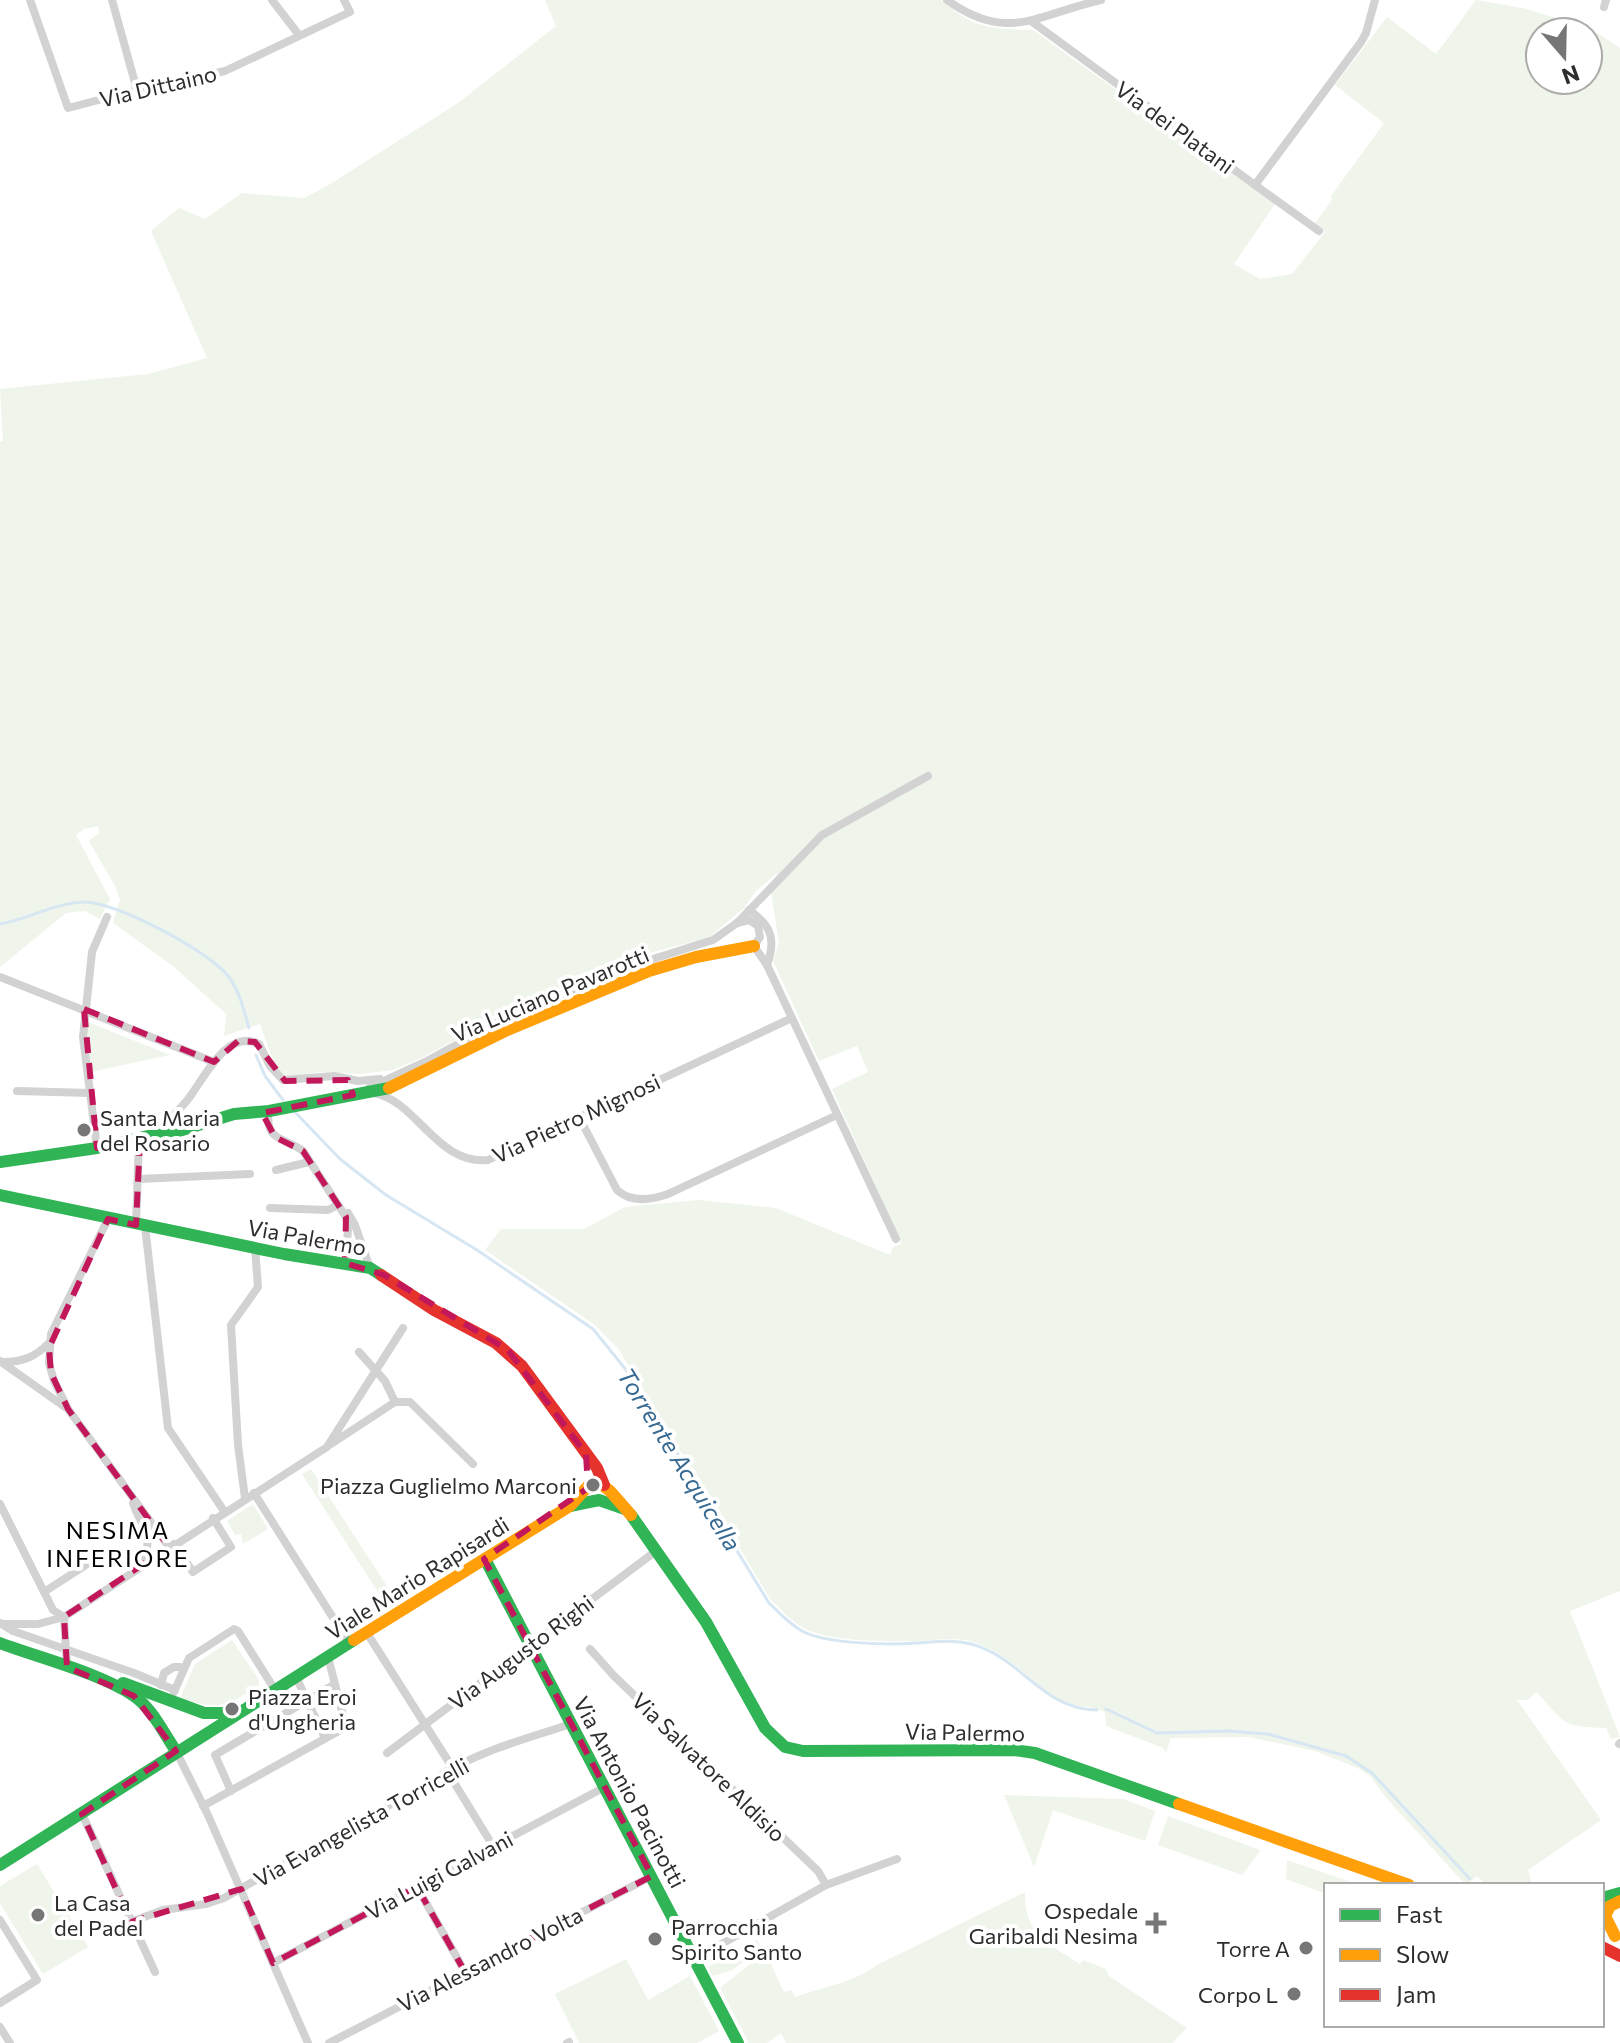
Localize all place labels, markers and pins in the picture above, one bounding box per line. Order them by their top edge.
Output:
place label: Santa Maria del Rosario [100,1104,220,1156]
marker: Santa Maria del Rosario [75,1121,93,1139]
place label: Piazza Guglielmo Marconi [320,1472,577,1499]
marker: Piazza Guglielmo Marconi [584,1476,602,1494]
place label: Piazza Eroi d'Ungheria [248,1683,357,1735]
marker: Piazza Eroi d'Ungheria [223,1700,241,1718]
place label: La Casa del Padel [54,1889,143,1941]
place label: Ospedale Garibaldi Nesima [969,1897,1138,1949]
marker: La Casa del Padel [29,1906,47,1924]
marker: Ospedale Garibaldi Nesima [1145,1912,1167,1934]
place label: Parrocchia Spirito Santo [671,1913,802,1965]
marker: Parrocchia Spirito Santo [646,1930,664,1948]
place label: Torre A [1216,1935,1290,1962]
marker: Torre A [1297,1939,1315,1957]
place label: Corpo L [1198,1981,1278,2008]
marker: Corpo L [1285,1985,1303,2003]

